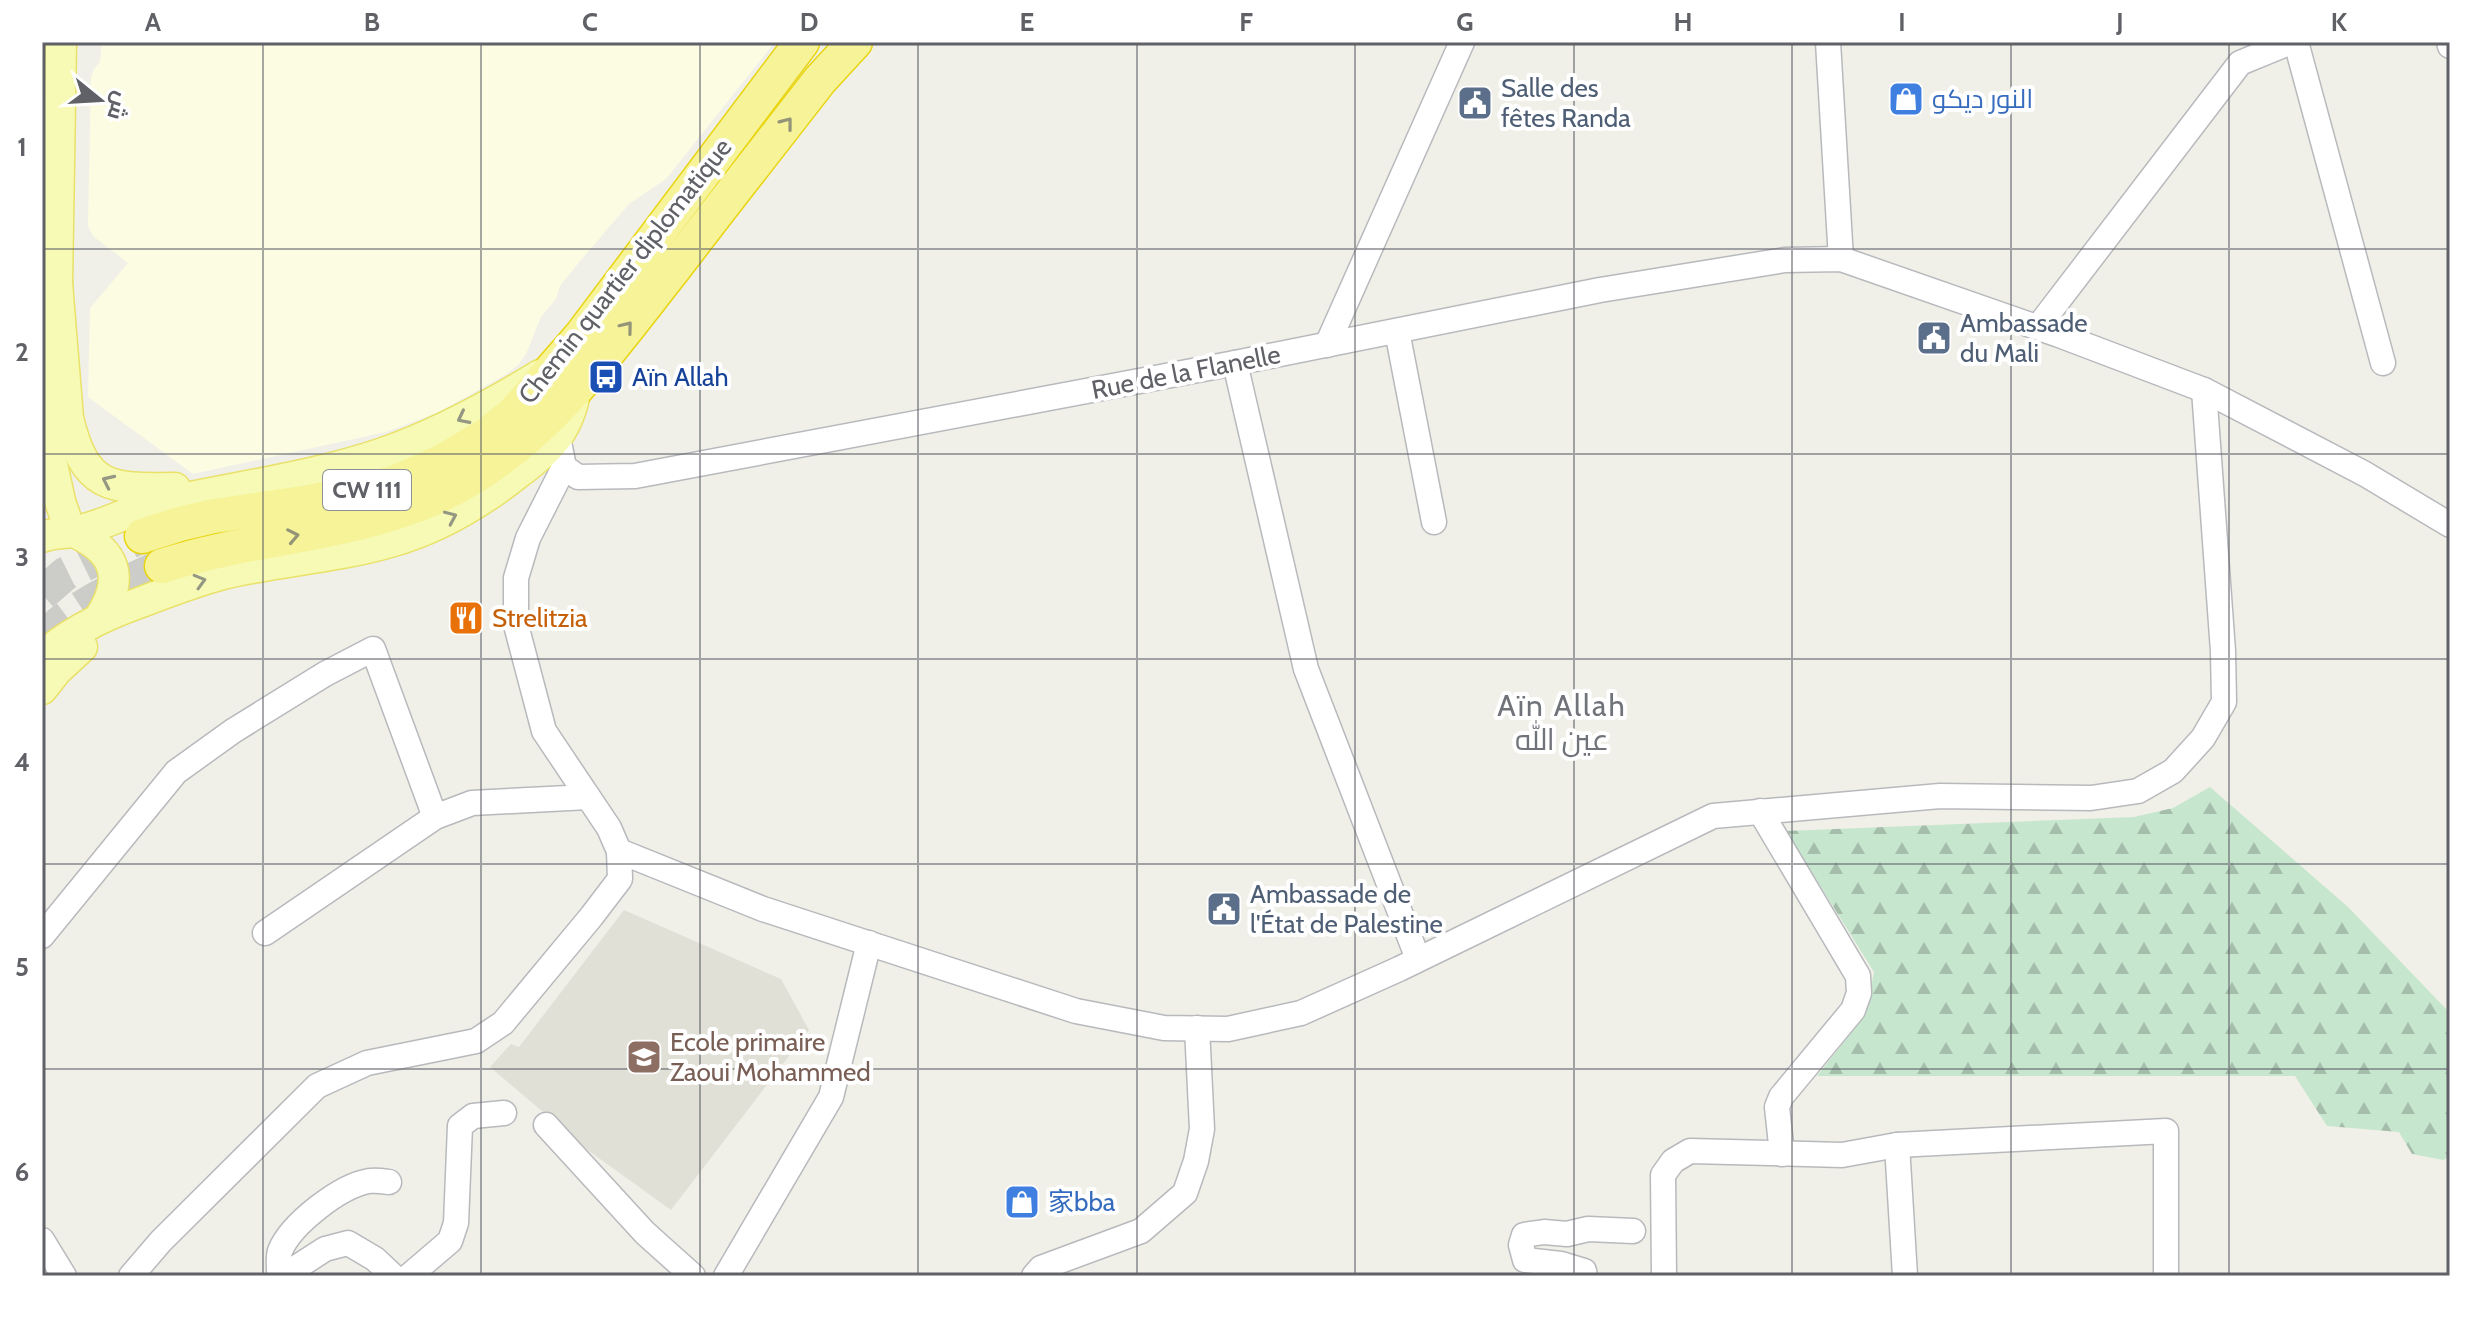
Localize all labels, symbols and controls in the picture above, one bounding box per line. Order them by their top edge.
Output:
text: A [145,6,162,38]
text: B [364,6,380,38]
text: C [582,6,598,38]
text: D [800,6,818,38]
text: E [1020,6,1034,38]
text: F [1239,6,1253,38]
text: G [1456,6,1474,38]
text: H [1674,6,1692,38]
text: I [1898,6,1906,38]
text: J [2115,6,2124,38]
text: K [2331,6,2348,38]
north arrow [60,60,140,140]
place label: Salle des fêtes Randa [1501,72,1631,134]
shop icon: النور ديكو [1887,80,1925,118]
place label: النور ديكو [1932,83,2033,115]
public building icon: Salle des fêtes Randa [1456,84,1494,122]
text: ش [101,88,136,124]
one-way arrow [778,117,792,132]
text: 1 [17,131,27,163]
street label: Chemin quartier diplomatique [511,132,739,410]
place label: Ambassade du Mali [1960,307,2087,369]
public building icon: Ambassade du Mali [1915,319,1953,357]
one-way arrow [617,322,632,337]
text: 2 [15,336,29,368]
street label: Rue de la Flanelle [1089,338,1283,406]
bus stop icon: Aïn Allah [587,358,625,396]
place label: Aïn Allah [632,361,729,393]
one-way arrow [457,408,472,423]
road number: CW 111 [323,470,411,510]
one-way arrow [102,475,117,491]
one-way arrow [443,511,457,527]
one-way arrow [286,528,299,545]
text: 3 [15,541,29,573]
one-way arrow [193,574,206,590]
restaurant icon: Strelitzia [447,599,485,637]
place label: Strelitzia [492,602,588,634]
district label: Aïn Allah عين الله [1497,687,1627,758]
text: 4 [14,746,30,778]
place label: Ambassade de l'État de Palestine [1250,878,1443,940]
public building icon: Ambassade de l'État de Palestine [1205,890,1243,928]
text: 5 [15,951,29,983]
place label: Ecole primaire Zaoui Mohammed [670,1026,871,1088]
school or university icon: Ecole primaire Zaoui Mohammed [625,1038,663,1076]
text: 6 [15,1156,29,1188]
shop icon: 家bba [1003,1183,1041,1221]
place label: 家bba [1048,1186,1116,1218]

